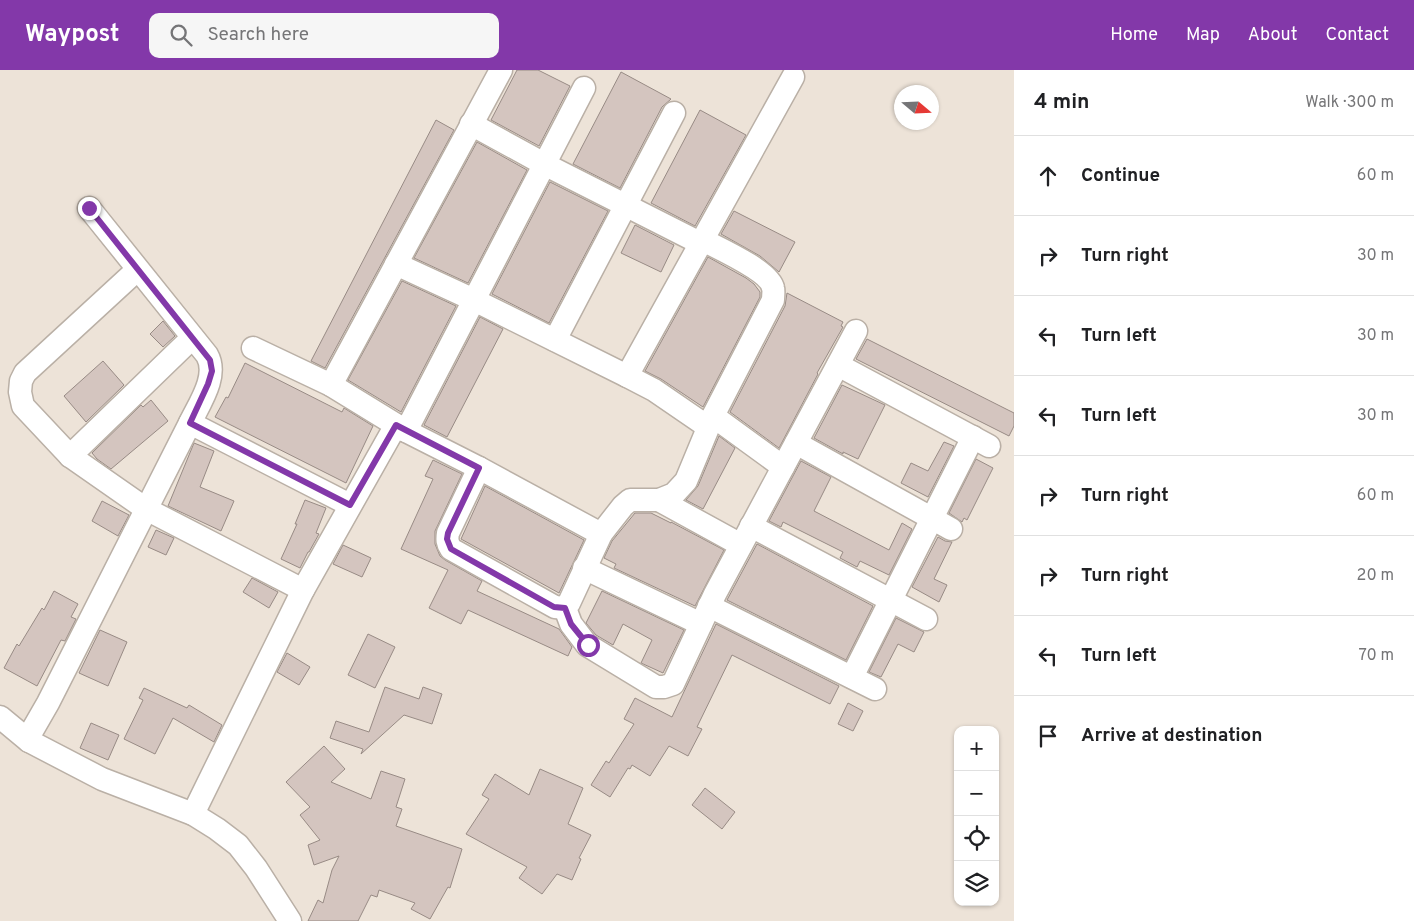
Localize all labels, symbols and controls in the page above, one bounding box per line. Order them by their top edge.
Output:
search box [149,13,499,58]
text: Waypost [25,20,119,50]
icon: search [167,21,195,49]
text: Search here [207,23,309,47]
text: Home [1110,24,1158,47]
text: Map [1186,24,1220,47]
text: About [1248,24,1297,47]
text: Contact [1325,24,1389,47]
north arrow [894,85,939,130]
text: 4 min [1034,89,1090,116]
text: Walk · 300 m [1305,93,1394,113]
icon: ahead [1034,162,1062,190]
text: Continue [1081,164,1160,188]
text: 60 m [1357,166,1394,186]
route end [78,197,101,220]
icon: right [1034,242,1062,270]
text: Turn right [1081,244,1169,268]
text: 30 m [1357,246,1394,266]
icon: left [1034,322,1062,350]
text: Turn left [1081,324,1157,348]
text: 30 m [1357,326,1394,346]
icon: left [1034,402,1062,430]
text: Turn left [1081,404,1157,428]
text: 30 m [1357,406,1394,426]
icon: right [1034,482,1062,510]
text: Turn right [1081,484,1169,508]
text: 60 m [1357,486,1394,506]
icon: right [1034,562,1062,590]
text: Turn right [1081,564,1169,588]
text: 20 m [1357,566,1394,586]
route start [577,634,600,657]
icon: left [1034,642,1062,670]
text: Turn left [1081,644,1157,668]
text: 70 m [1359,646,1394,666]
icon: arrive [1034,722,1062,750]
text: Arrive at destination [1081,724,1262,748]
map controls [954,726,999,906]
button: + [954,726,999,771]
button: − [954,771,999,816]
button: locate [954,816,999,861]
button: layers [954,861,999,906]

